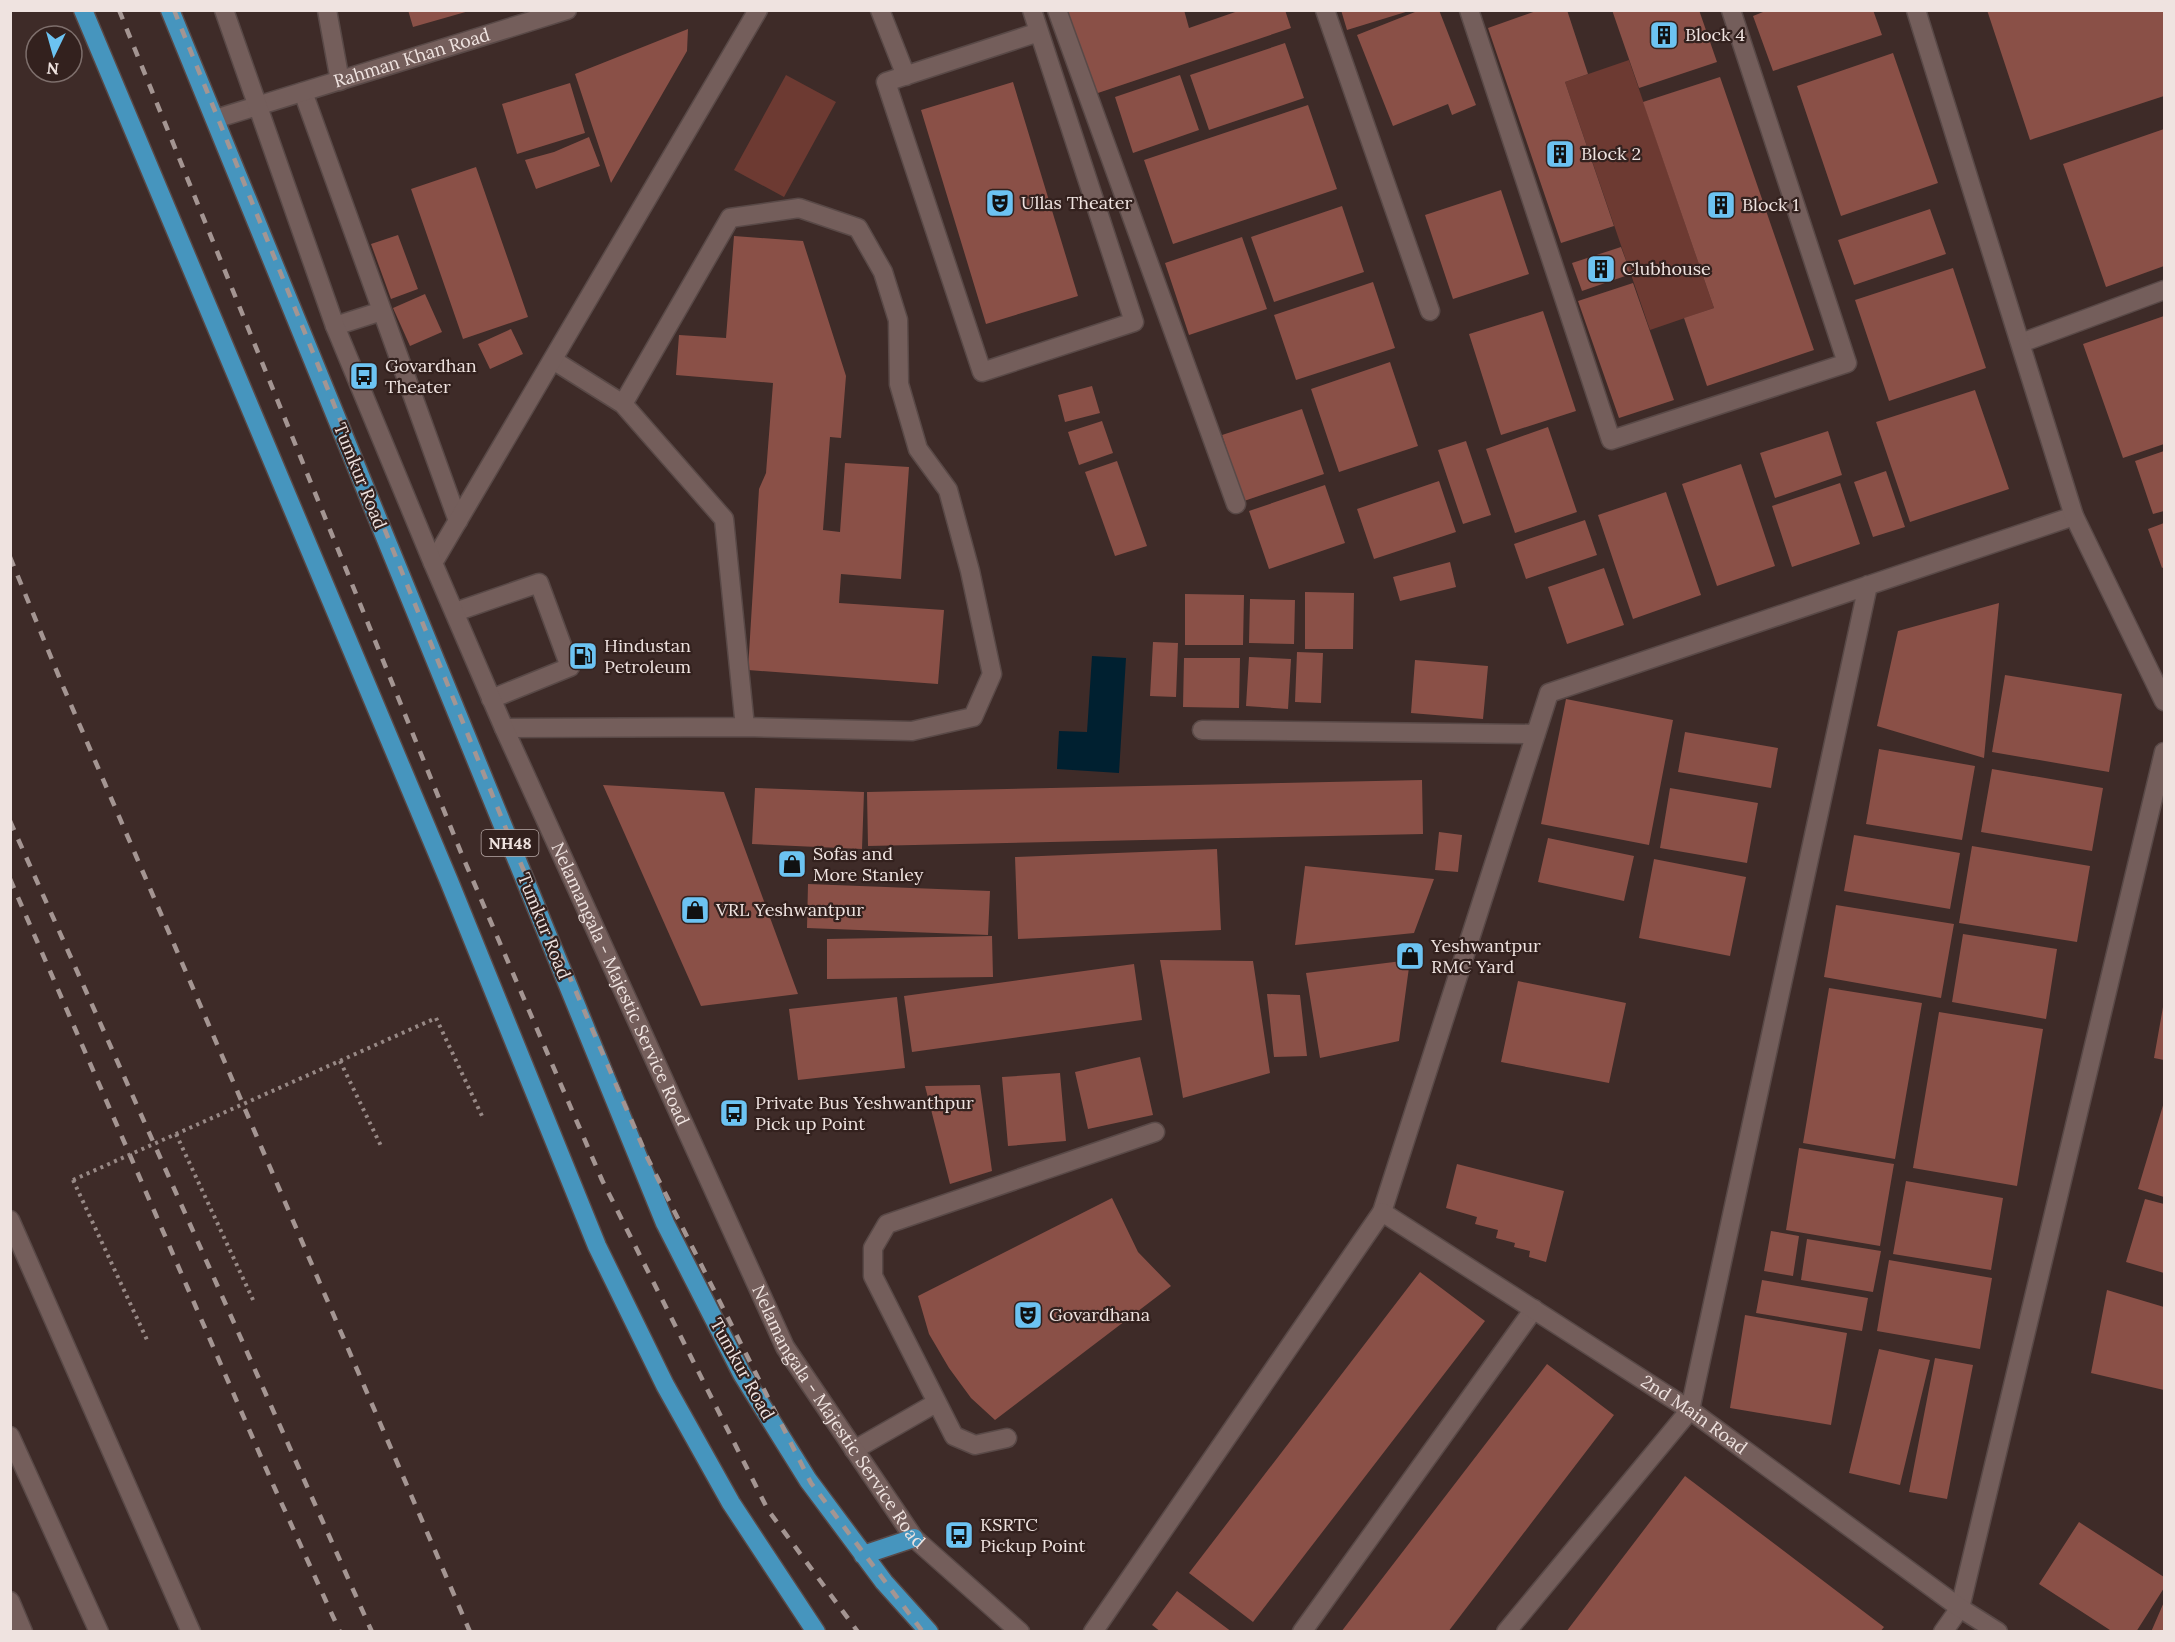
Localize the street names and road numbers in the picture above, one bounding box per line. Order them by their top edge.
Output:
street label: Rahman Khan Road [331,23,493,93]
street label: Tumkur Road [329,419,392,533]
road number: NH48 [482,830,538,856]
street label: Nelamangala - Majestic Service Road [546,838,695,1129]
street label: Tumkur Road [513,869,576,983]
street label: Nelamangala - Majestic Service Road [747,1281,930,1554]
street label: Tumkur Road [705,1314,780,1424]
street label: 2nd Main Road [1637,1370,1752,1459]

